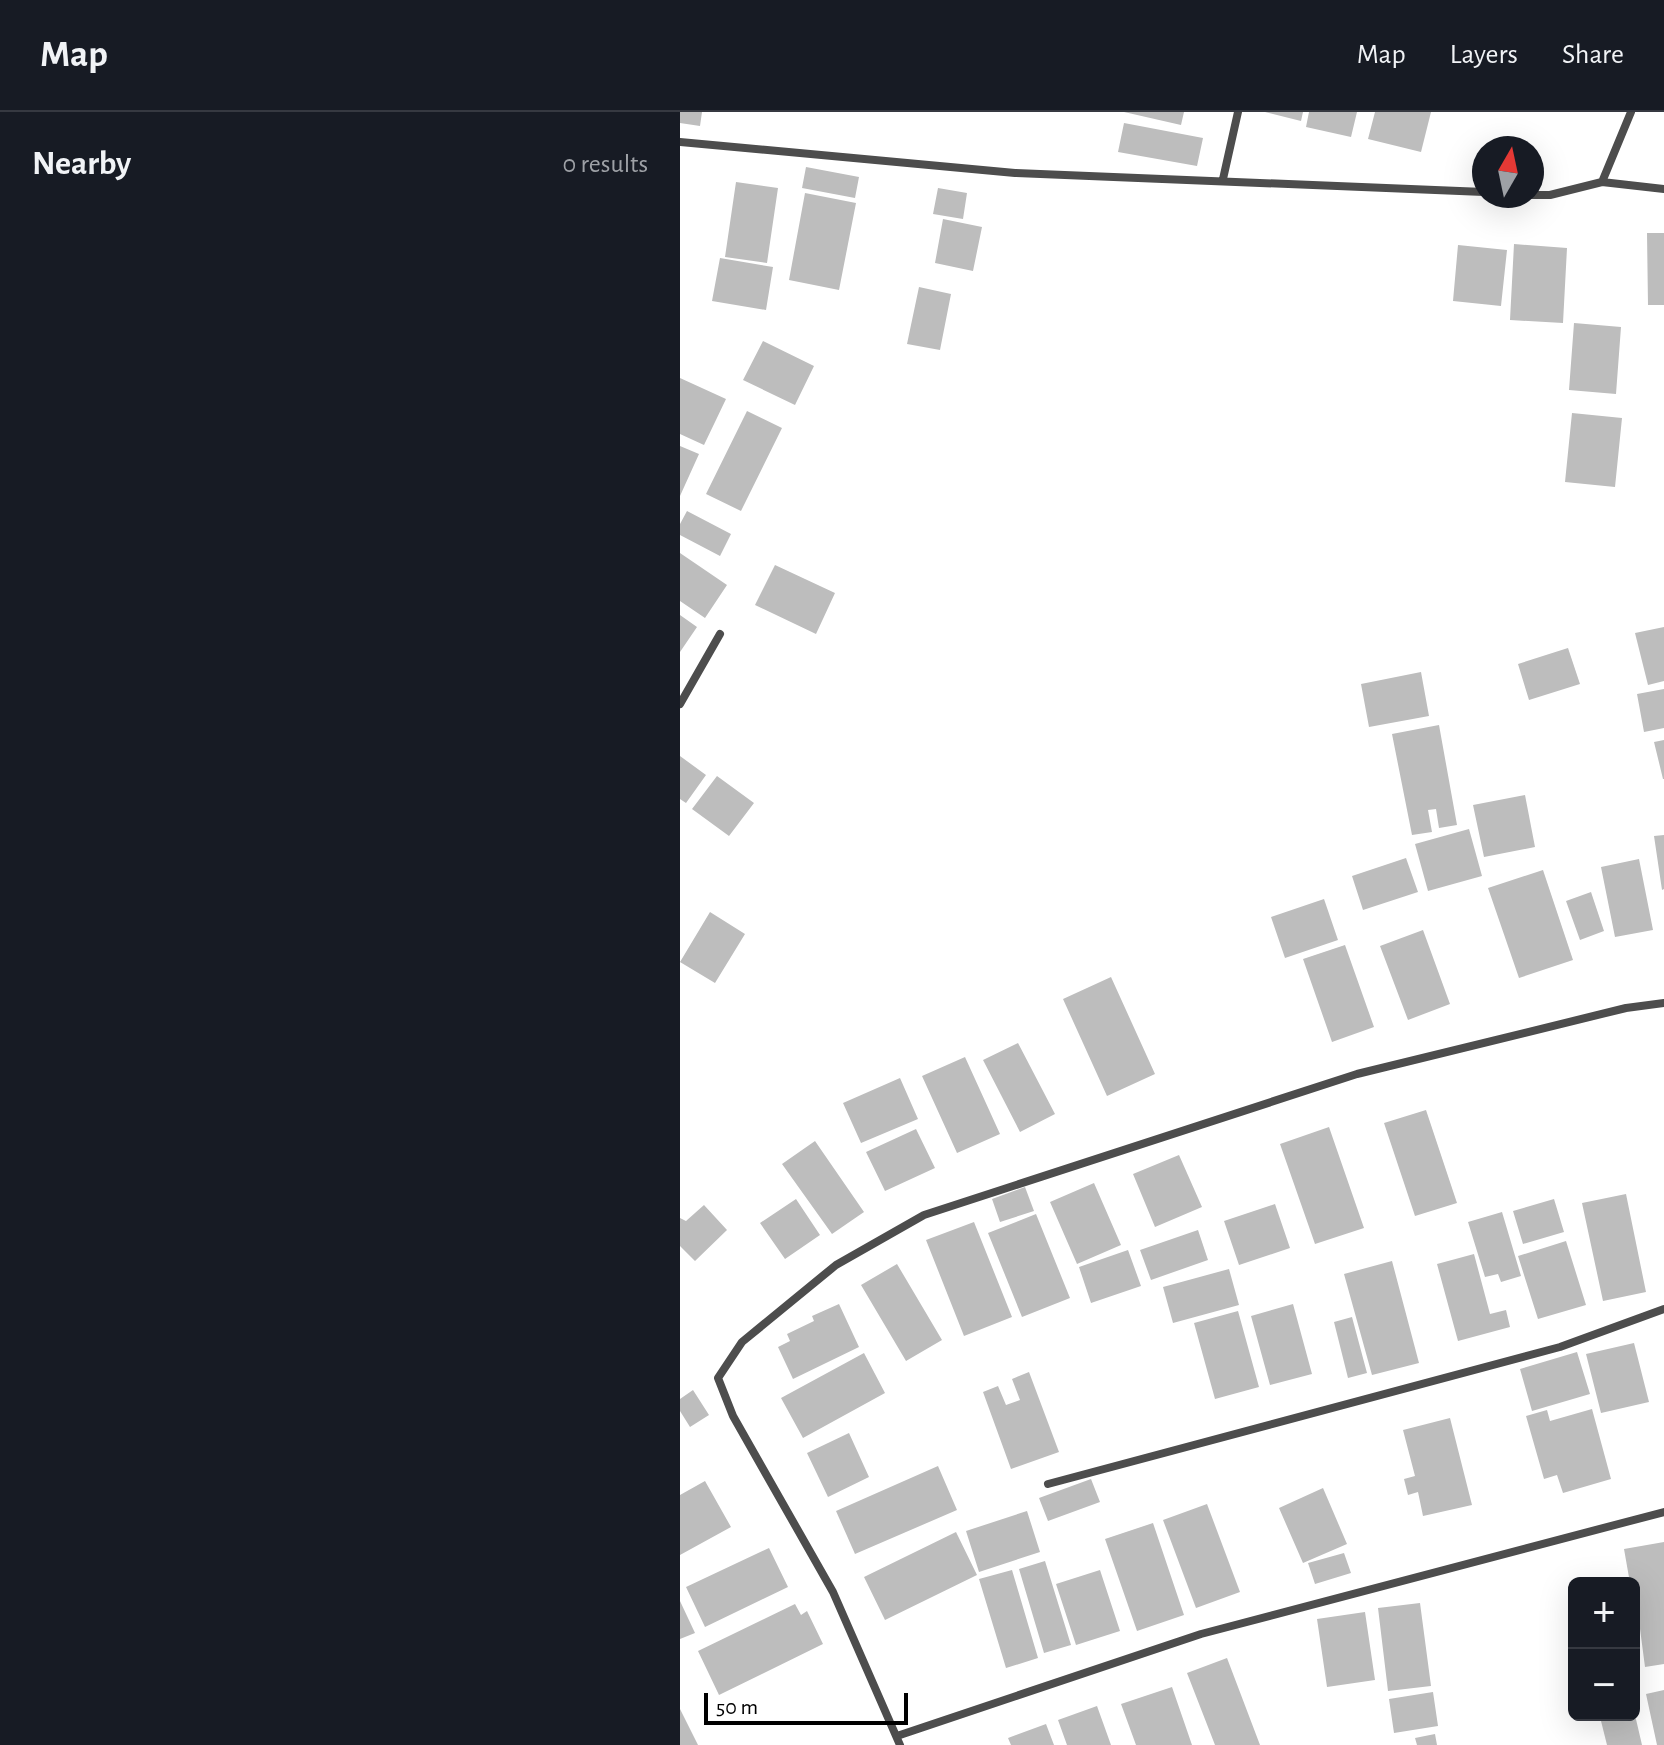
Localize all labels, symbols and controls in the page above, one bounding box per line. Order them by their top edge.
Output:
text: Map [40,36,108,74]
text: Map [1357,41,1406,69]
text: Layers [1450,41,1518,69]
text: Share [1562,41,1624,69]
north arrow [1472,136,1544,208]
text: Nearby [32,147,131,181]
text: 0 results [562,151,648,177]
map controls [1568,1577,1640,1721]
button: + [1568,1577,1640,1649]
button: − [1568,1649,1640,1721]
scale bar [704,1689,908,1725]
text: 50 m [716,1696,758,1718]

